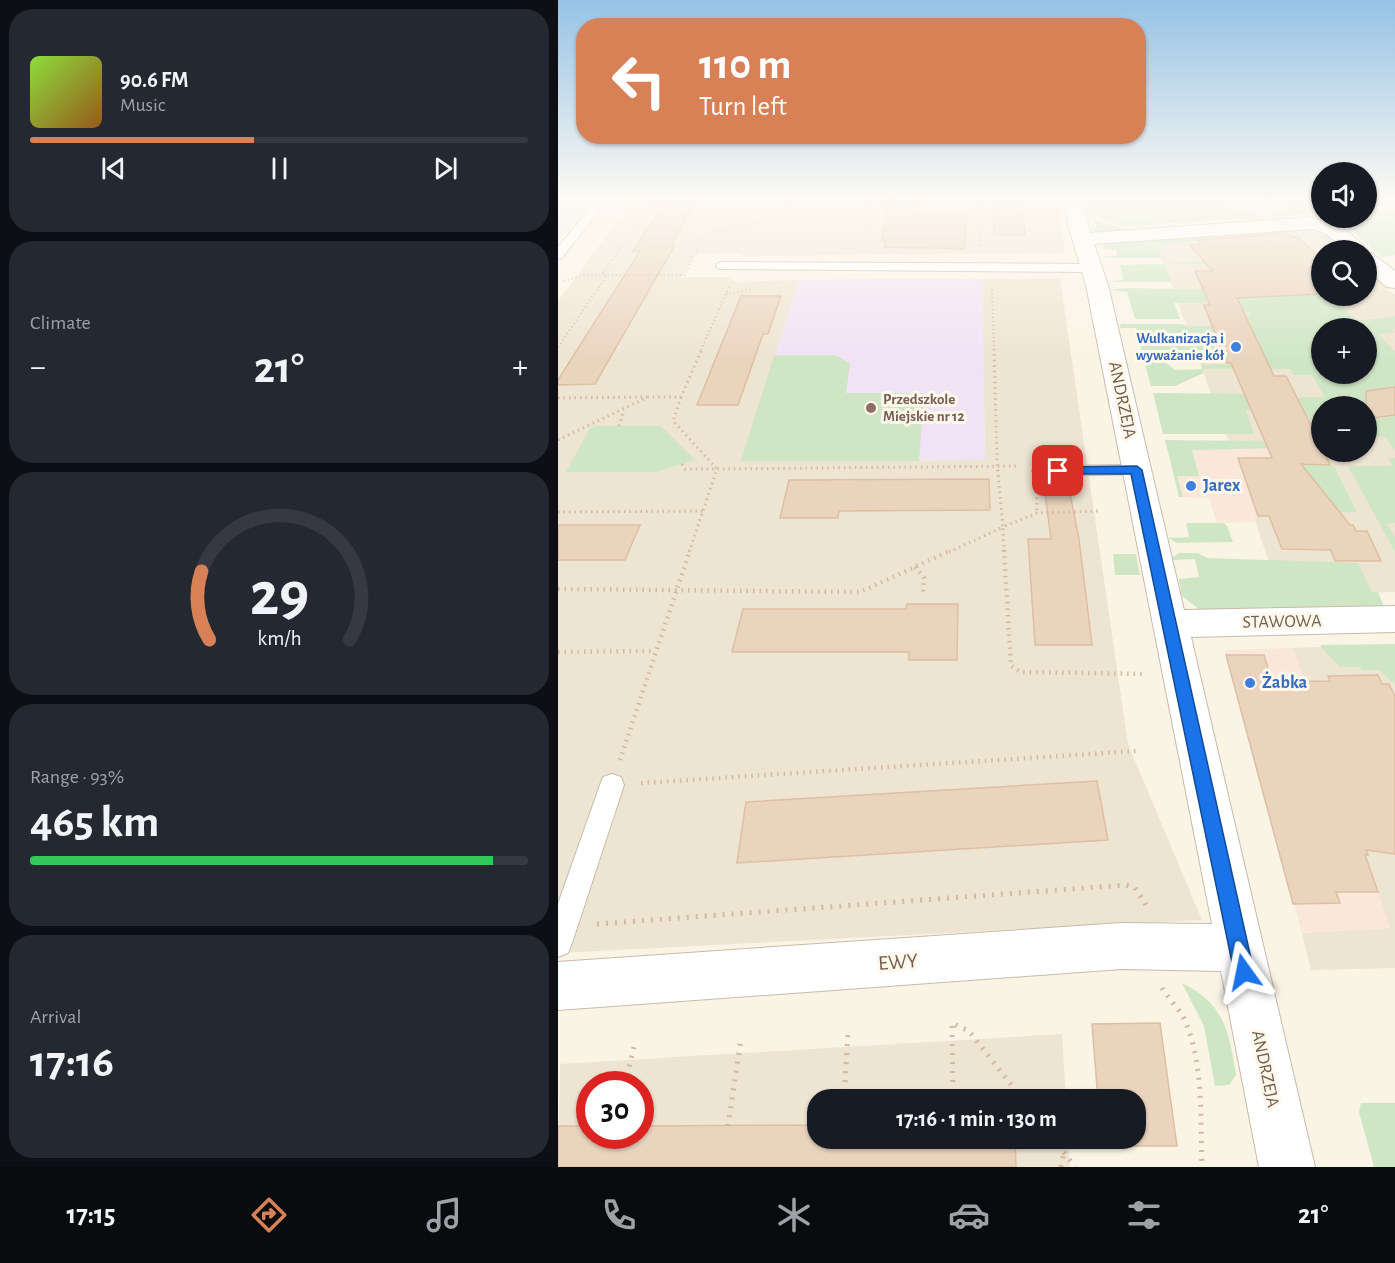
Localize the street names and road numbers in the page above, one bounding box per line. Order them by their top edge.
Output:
street label: ANDRZEJA [1105,360,1139,441]
street label: STAWOWA [1242,612,1322,632]
street label: EWY [877,950,919,974]
street label: ANDRZEJA [1248,1029,1282,1110]

